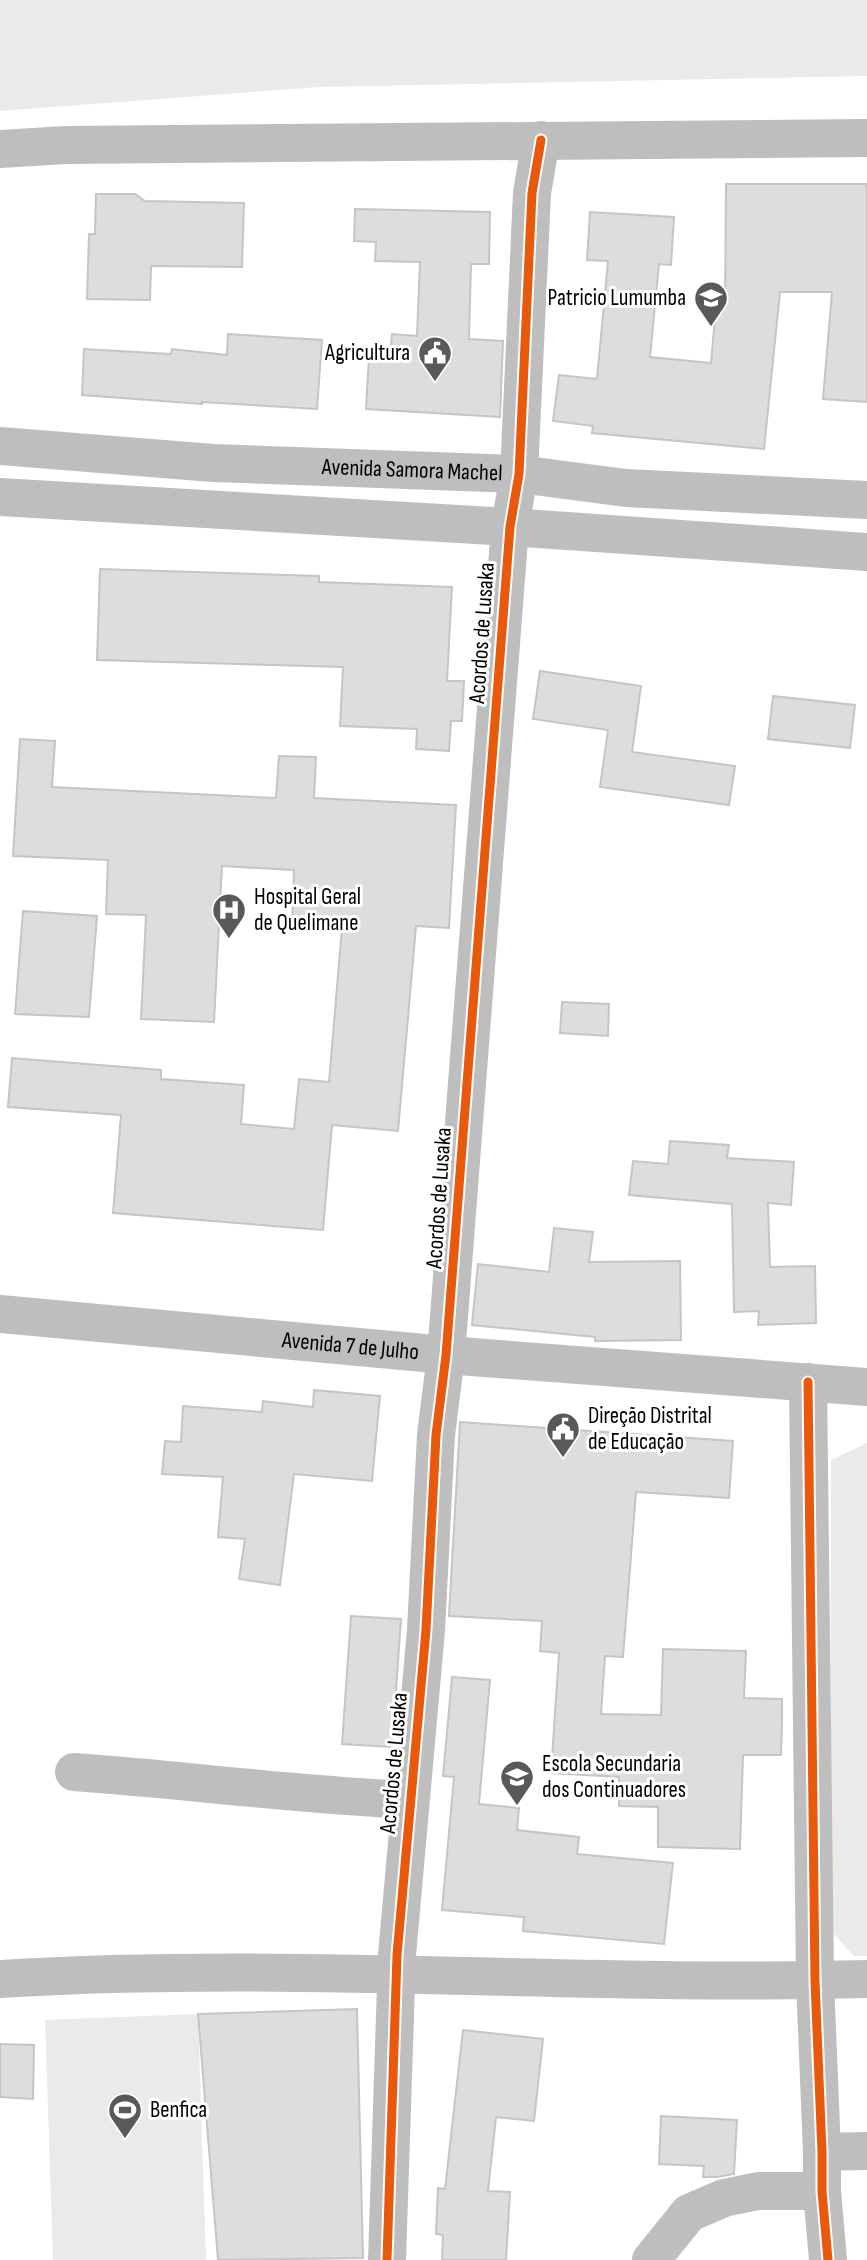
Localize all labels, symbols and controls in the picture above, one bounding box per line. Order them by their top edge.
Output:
school or university icon: Patricio Lumumba [692,279,730,328]
place label: Patricio Lumumba [548,284,686,312]
public building icon: Agricultura [416,334,454,383]
place label: Agricultura [324,339,410,367]
street label: Avenida Samora Machel [320,453,503,487]
street label: Acordos de Lusaka [463,562,501,705]
place label: Hospital Geral de Quelimane [254,883,361,937]
hospital icon: Hospital Geral de Quelimane [210,891,248,940]
street label: Acordos de Lusaka [420,1127,458,1270]
street label: Avenida 7 de Julho [280,1326,420,1366]
place label: Direção Distrital de Educação [588,1402,712,1456]
public building icon: Direção Distrital de Educação [544,1410,582,1459]
street label: Acordos de Lusaka [374,1691,414,1836]
place label: Escola Secundaria dos Continuadores [542,1750,686,1804]
school or university icon: Escola Secundaria dos Continuadores [498,1758,536,1807]
sports icon: Benfica [106,2091,144,2140]
place label: Benfica [150,2096,207,2124]

